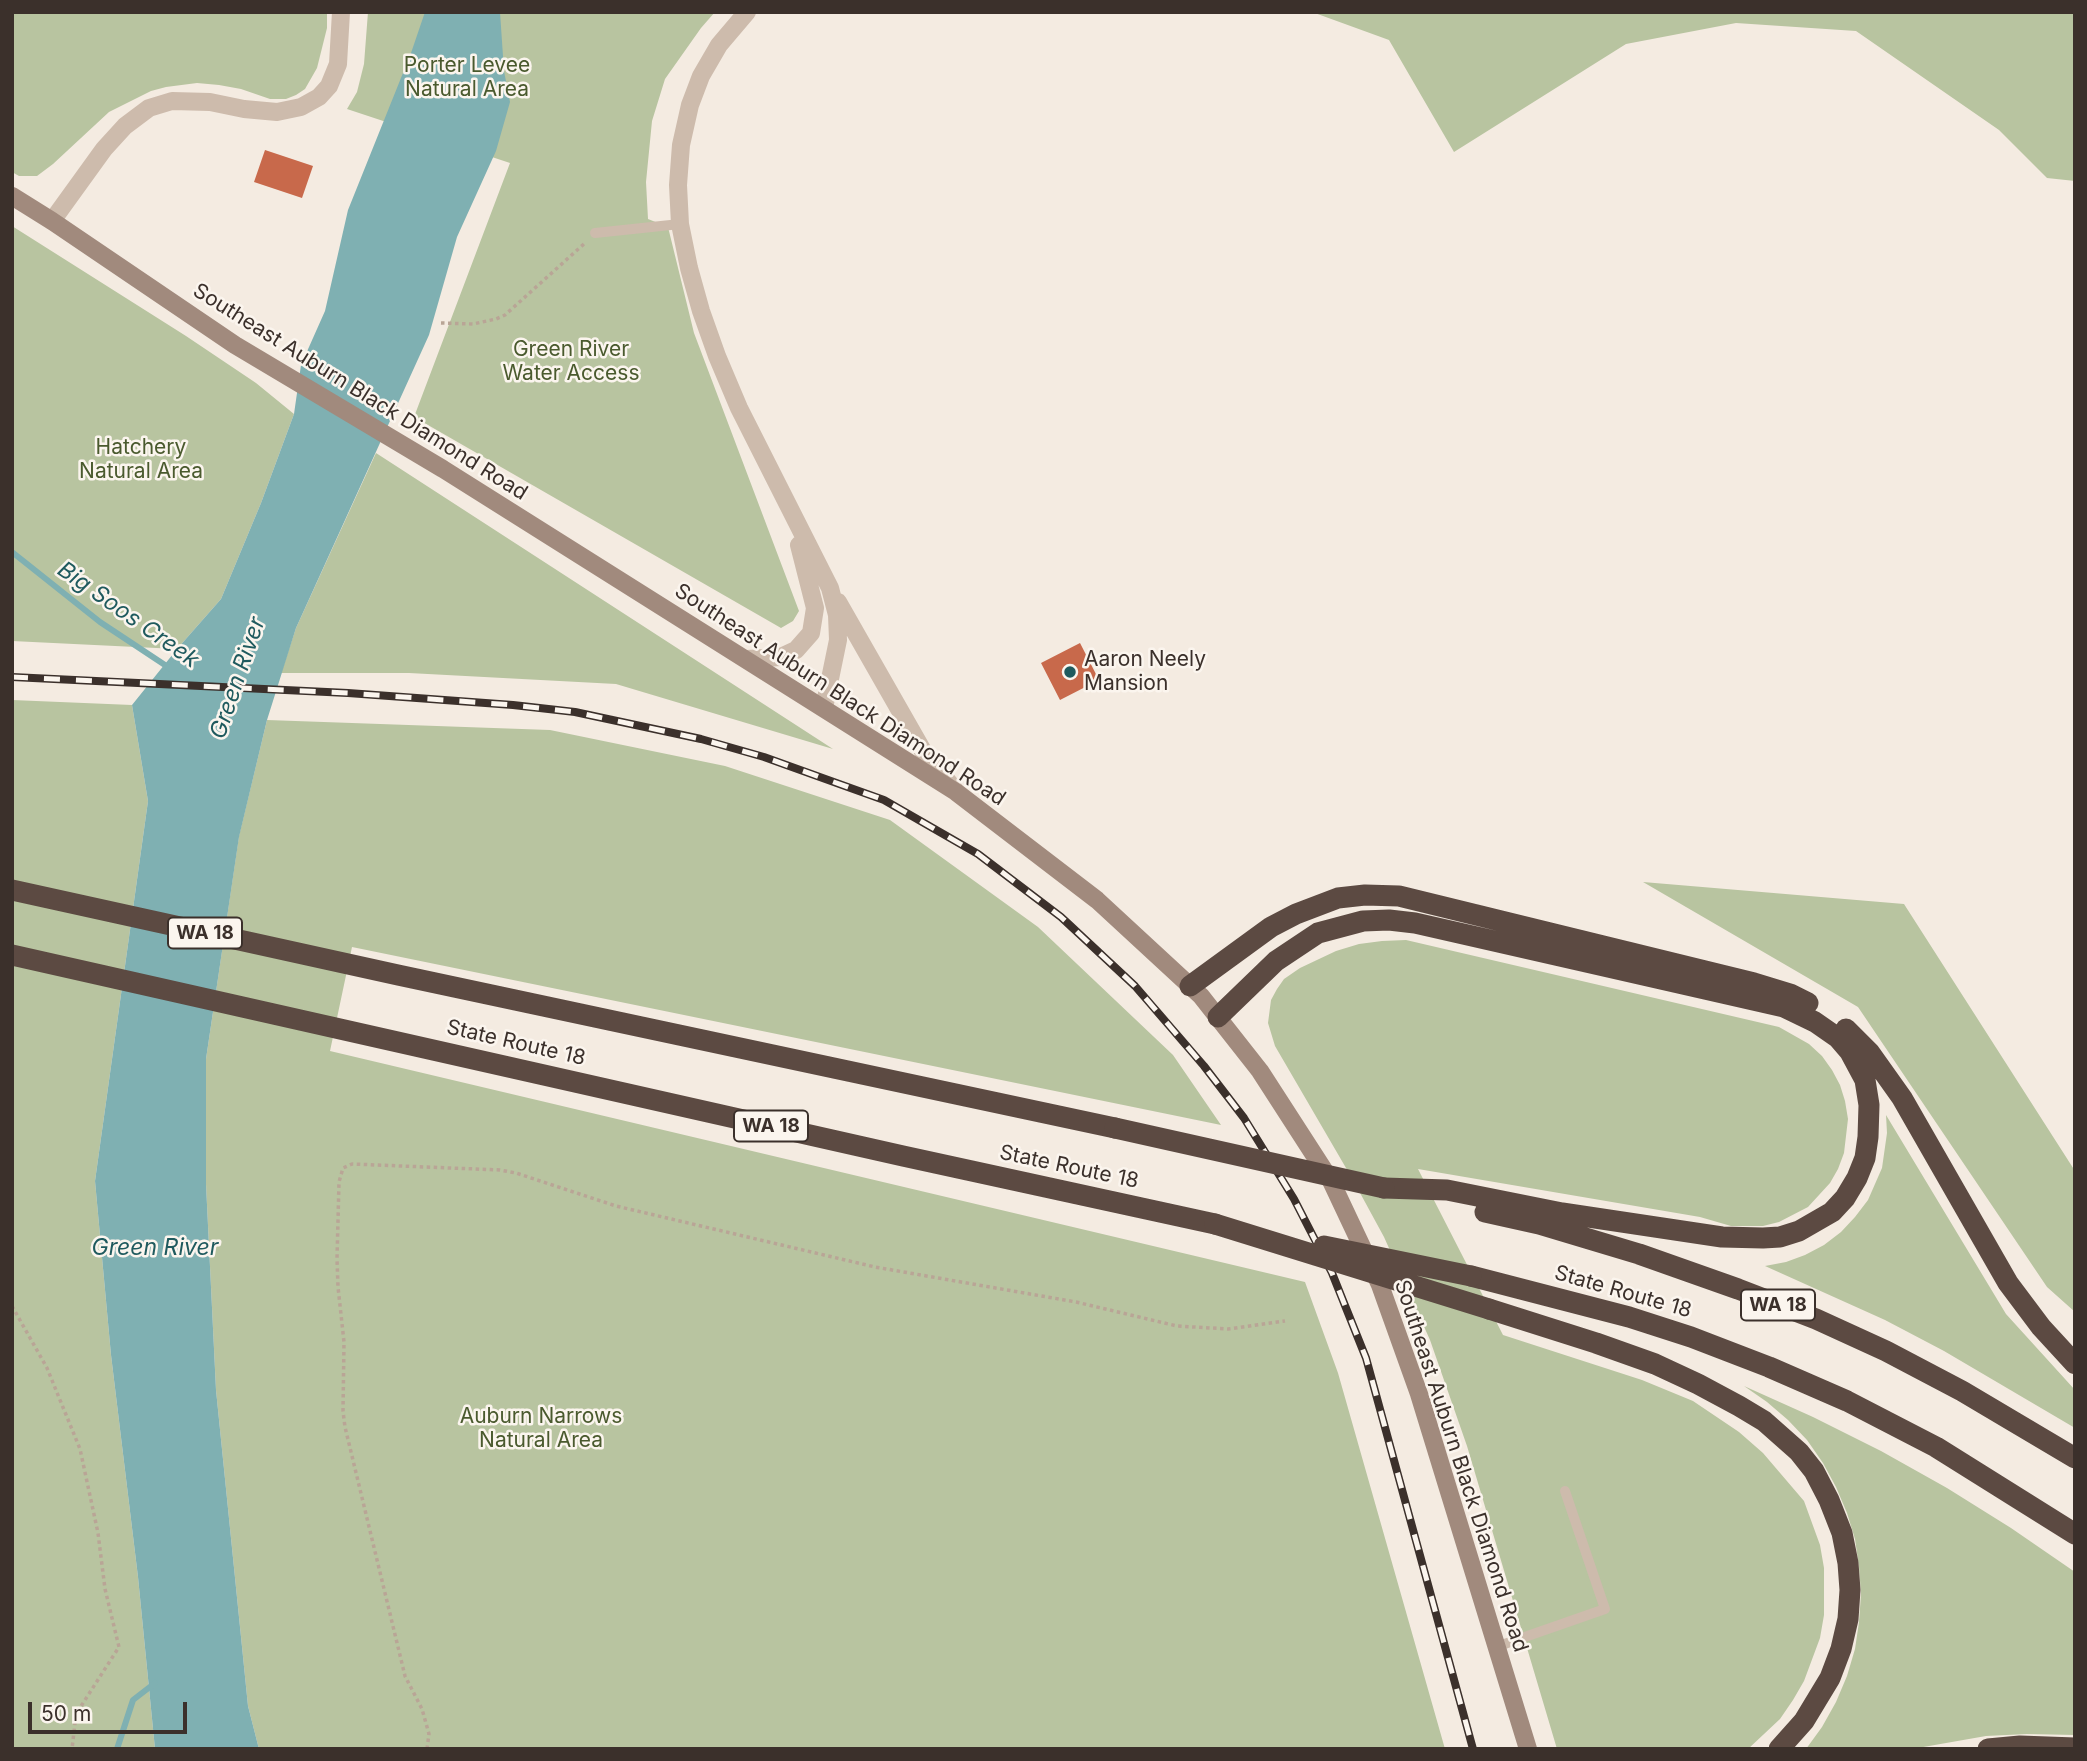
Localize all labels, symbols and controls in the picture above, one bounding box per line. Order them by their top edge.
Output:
park label: Porter Levee Natural Area [404,53,530,103]
street label: Southeast Auburn Black Diamond Road [188,278,532,506]
park label: Green River Water Access [502,337,640,387]
park label: Hatchery Natural Area [79,435,203,485]
water label: Big Soos Creek [52,556,204,674]
street label: Southeast Auburn Black Diamond Road [670,578,1010,812]
water label: Green River [204,614,272,742]
place label: Aaron Neely Mansion [1084,647,1206,697]
marker: Aaron Neely Mansion [1062,664,1078,680]
road number: WA 18 [168,917,242,948]
street label: State Route 18 [444,1015,588,1071]
road number: WA 18 [734,1110,808,1142]
street label: State Route 18 [997,1140,1141,1194]
water label: Green River [92,1234,218,1262]
street label: State Route 18 [1551,1260,1695,1324]
street label: Southeast Auburn Black Diamond Road [1389,1277,1533,1655]
road number: WA 18 [1741,1289,1815,1320]
park label: Auburn Narrows Natural Area [460,1404,622,1454]
scale bar [32,1688,191,1732]
text: 50 m [41,1701,91,1726]

